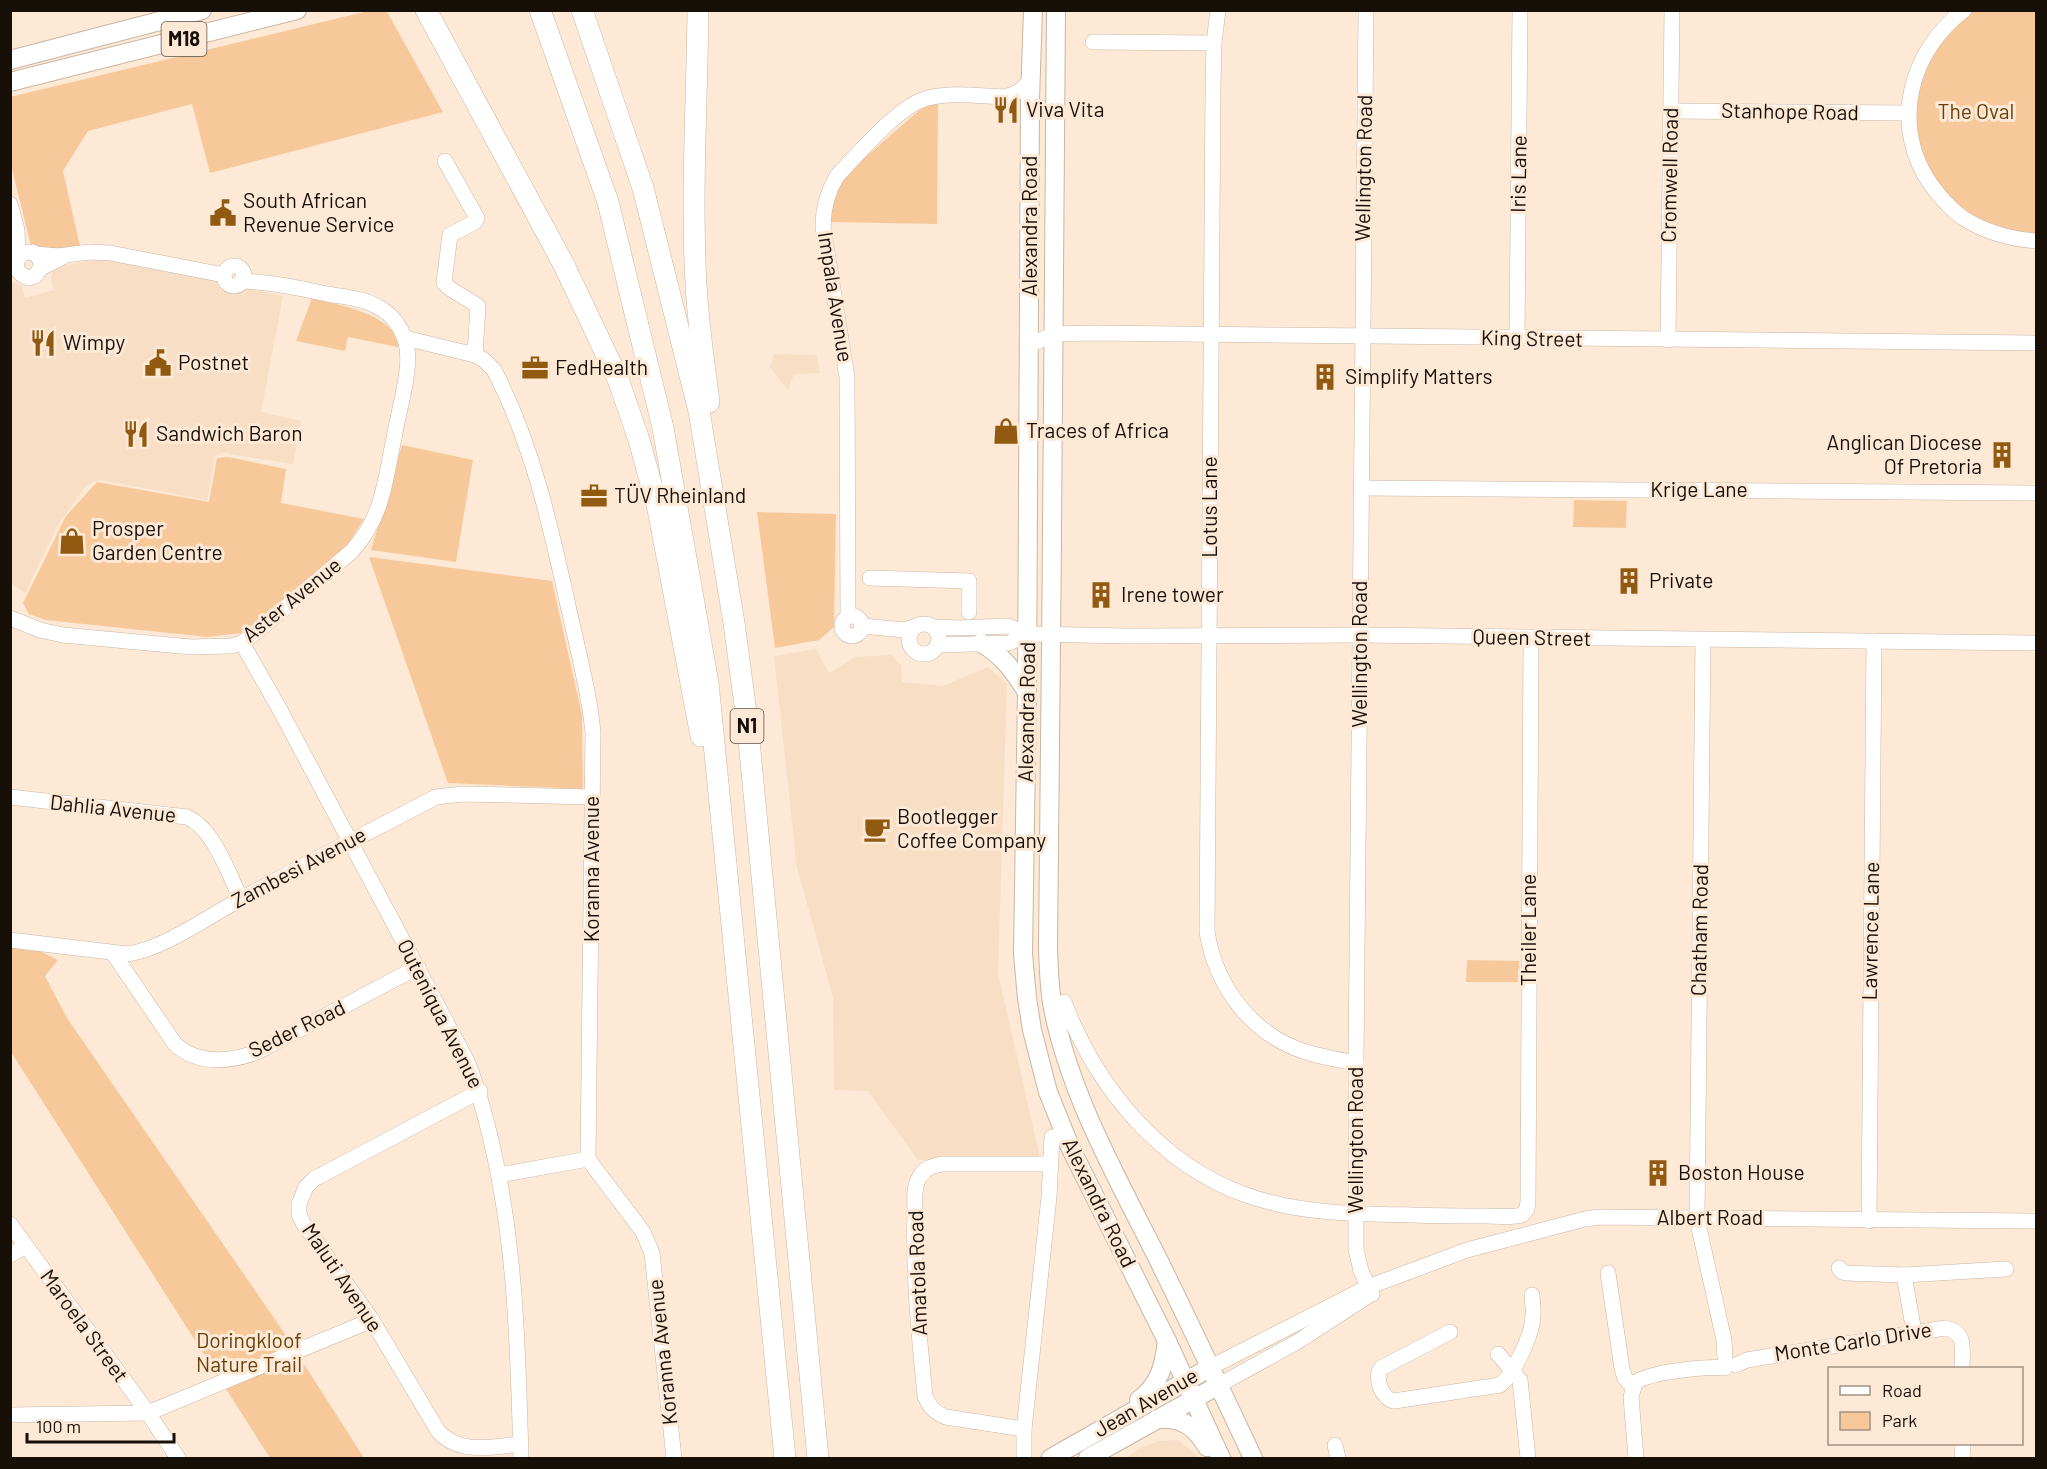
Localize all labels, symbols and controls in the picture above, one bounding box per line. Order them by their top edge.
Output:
road number: M18 [162,22,207,56]
street label: Wellington Road [1349,94,1376,242]
restaurant icon: Viva Vita [991,95,1021,125]
place label: Viva Vita [1026,96,1105,121]
street label: Stanhope Road [1721,97,1859,124]
park label: The Oval [1938,98,2014,123]
street label: Cromwell Road [1655,107,1682,243]
street label: Iris Lane [1504,135,1531,213]
street label: Alexandra Road [1016,156,1041,296]
place label: South African Revenue Service [243,187,395,236]
public building icon: South African Revenue Service [208,198,238,228]
street label: Impala Avenue [814,230,859,364]
street label: King Street [1481,324,1583,351]
restaurant icon: Wimpy [28,328,58,358]
place label: Wimpy [63,329,126,354]
public building icon: Postnet [143,348,173,378]
place label: Postnet [178,349,249,374]
office icon: FedHealth [520,353,550,383]
place label: FedHealth [555,354,648,379]
building icon: Simplify Matters [1310,362,1340,392]
place label: Simplify Matters [1345,363,1493,388]
shop icon: Traces of Africa [991,416,1021,446]
place label: Traces of Africa [1026,417,1169,442]
restaurant icon: Sandwich Baron [121,419,151,449]
place label: Sandwich Baron [156,420,303,445]
place label: Anglican Diocese Of Pretoria [1826,429,1982,478]
building icon: Anglican Diocese Of Pretoria [1987,440,2017,470]
street label: Lotus Lane [1196,456,1221,558]
street label: Krige Lane [1650,476,1748,501]
office icon: TÜV Rheinland [579,481,609,511]
place label: TÜV Rheinland [614,482,746,507]
place label: Prosper Garden Centre [92,515,223,564]
shop icon: Prosper Garden Centre [57,526,87,556]
street label: Aster Avenue [237,551,346,646]
building icon: Private [1614,566,1644,596]
place label: Private [1649,567,1713,592]
building icon: Irene tower [1086,580,1116,610]
place label: Irene tower [1121,581,1224,606]
street label: Wellington Road [1346,581,1371,727]
street label: Queen Street [1473,623,1592,650]
street label: Alexandra Road [1012,641,1039,783]
road number: N1 [730,709,764,743]
street label: Dahlia Avenue [49,788,177,827]
street label: Koranna Avenue [578,796,603,942]
place label: Bootlegger Coffee Company [897,803,1047,852]
cafe icon: Bootlegger Coffee Company [862,814,892,844]
street label: Zambesi Avenue [227,821,370,913]
street label: Lawrence Lane [1856,861,1883,1001]
street label: Chatham Road [1685,864,1712,996]
street label: Theiler Lane [1515,874,1540,986]
street label: Outeniqua Avenue [393,935,490,1092]
street label: Seder Road [244,994,349,1062]
street label: Wellington Road [1342,1067,1367,1213]
street label: Alexandra Road [1058,1134,1142,1271]
building icon: Boston House [1643,1158,1673,1188]
place label: Boston House [1678,1159,1805,1184]
street label: Albert Road [1657,1204,1763,1229]
street label: Amatola Road [902,1210,931,1336]
street label: Maluti Avenue [298,1218,389,1336]
street label: Maroela Street [36,1264,134,1386]
street label: Koranna Avenue [641,1278,682,1426]
street label: Monte Carlo Drive [1772,1316,1933,1365]
park label: Doringkloof Nature Trail [196,1327,302,1376]
street label: Jean Avenue [1089,1362,1202,1442]
legend [1828,1367,2023,1445]
text: Road [1882,1379,1922,1401]
scale bar [27,1406,174,1444]
text: Park [1882,1409,1917,1431]
text: 100 m [36,1415,81,1437]

